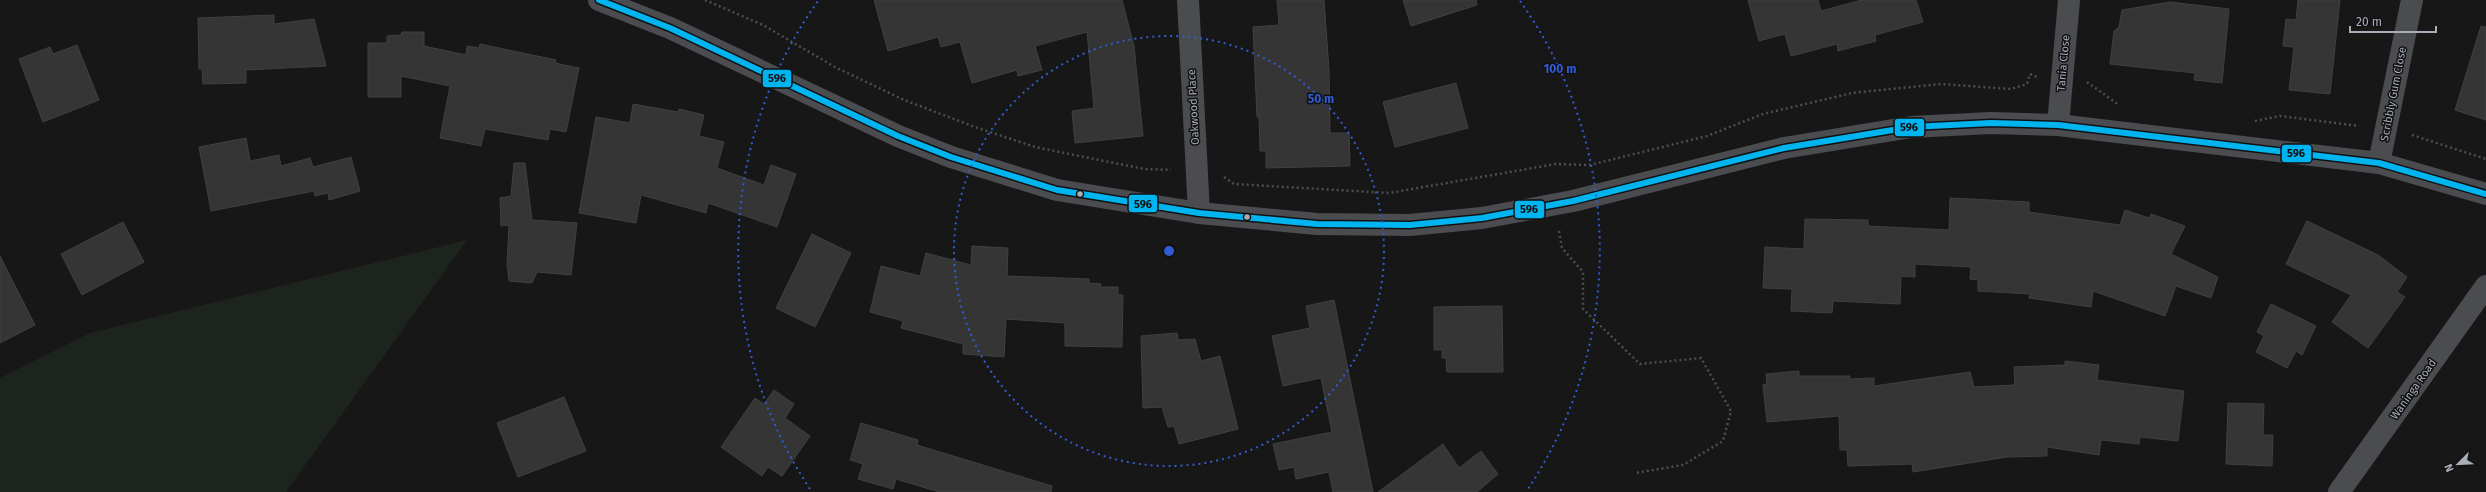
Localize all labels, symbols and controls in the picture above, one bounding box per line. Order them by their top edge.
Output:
scale bar [2350,8,2436,34]
text: 20 m [2356,15,2382,29]
street label: Tania Close [2055,34,2072,92]
street label: Scribbly Gum Close [2378,46,2409,142]
text: 100 m [1544,62,1576,76]
line badge: 596 [762,69,792,88]
street label: Oakwood Place [1185,69,1202,145]
text: 596 [768,72,786,85]
text: 50 m [1308,92,1334,106]
line badge: 596 [1894,118,1925,137]
text: 596 [1900,121,1918,134]
line badge: 596 [2281,144,2312,163]
text: 596 [2287,147,2305,160]
unlabelled marker [1075,189,1085,199]
line badge: 596 [1128,194,1158,213]
text: 596 [1134,198,1152,211]
line badge: 596 [1514,200,1545,219]
text: 596 [1520,203,1538,216]
unlabelled marker [1242,212,1252,222]
centre of rings [1162,244,1176,258]
street label: Waninga Road [2388,357,2439,422]
north arrow [2438,444,2478,484]
text: N [2442,462,2457,474]

